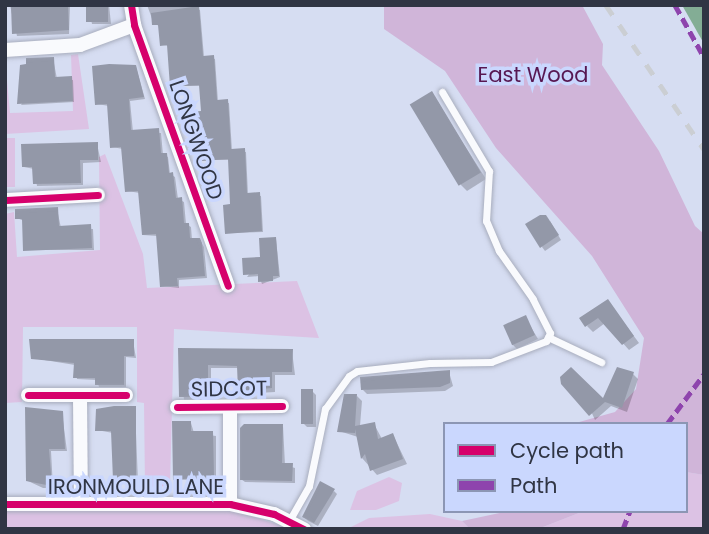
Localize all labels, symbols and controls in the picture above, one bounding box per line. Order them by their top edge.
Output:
park label: East Wood [478,62,588,88]
street label: LONGWOOD [164,77,228,203]
street label: SIDCOT [191,376,267,402]
legend [443,422,688,513]
text: Cycle path [510,436,624,465]
text: Path [510,471,557,500]
street label: IRONMOULD LANE [48,474,224,500]

